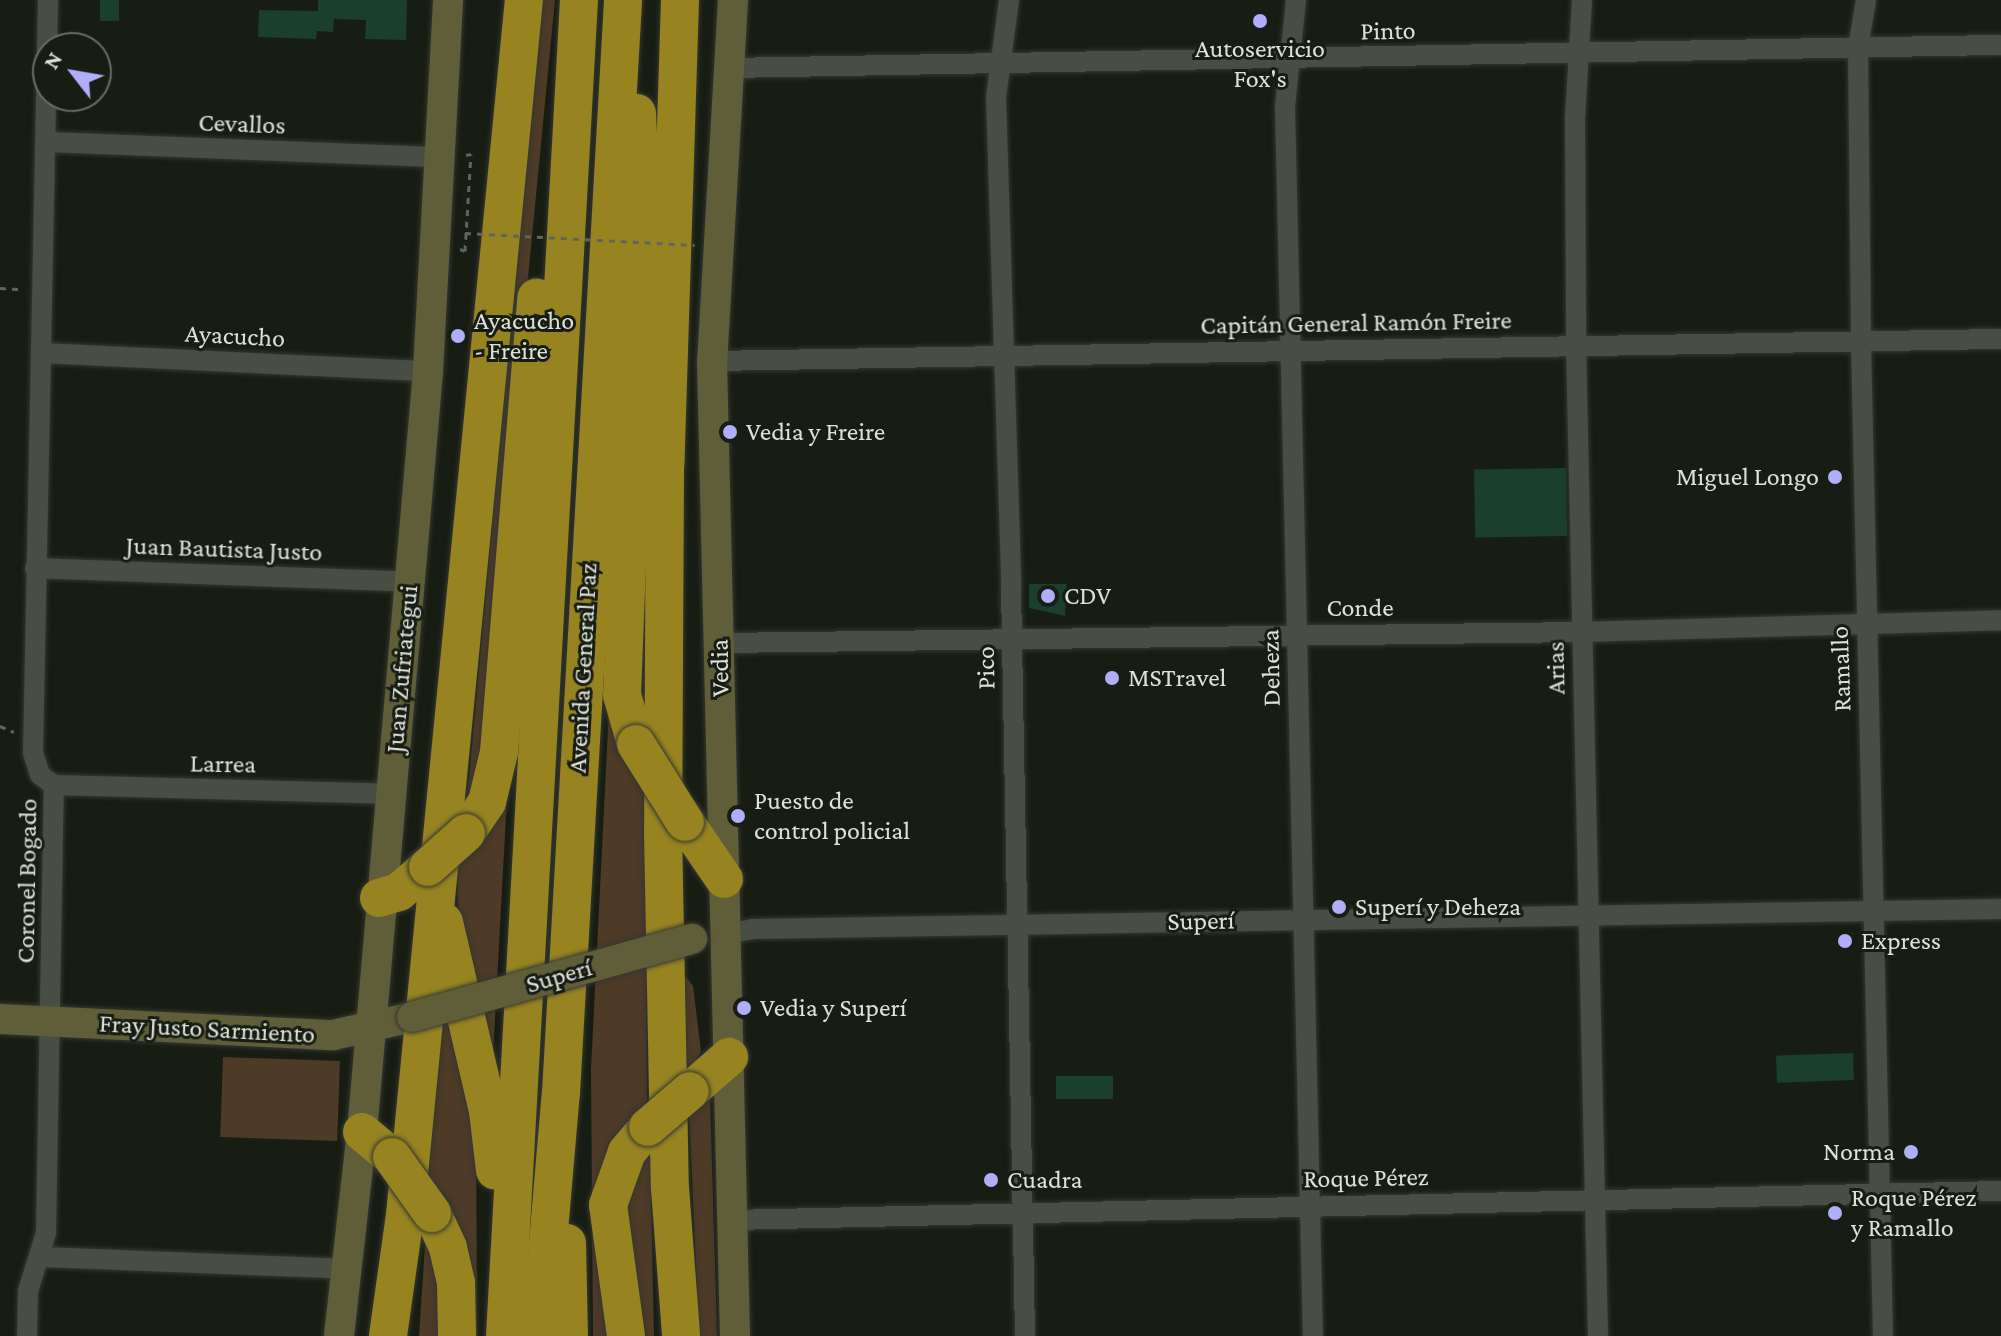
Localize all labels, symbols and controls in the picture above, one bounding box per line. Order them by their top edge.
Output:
marker: Autoservicio Fox's [1251,12,1269,30]
street label: Pinto [1360,15,1416,47]
north arrow [32,32,112,112]
place label: Autoservicio Fox's [1195,33,1325,94]
text: N [38,48,67,73]
street label: Cevallos [198,107,286,141]
place label: Ayacucho - Freire [474,305,574,366]
street label: Capitán General Ramón Freire [1200,305,1512,341]
street label: Ayacucho [184,318,286,354]
marker: Ayacucho - Freire [449,327,467,345]
place label: Vedia y Freire [746,416,885,448]
marker: Vedia y Freire [721,423,739,441]
place label: Miguel Longo [1676,461,1819,493]
marker: Miguel Longo [1826,468,1844,486]
street label: Juan Bautista Justo [125,530,323,568]
street label: Avenida General Paz [562,562,604,774]
place label: CDV [1064,580,1111,612]
street label: Juan Zufriategui [379,584,425,754]
marker: CDV [1039,587,1057,605]
street label: Conde [1326,592,1394,624]
street label: Ramallo [1824,626,1858,712]
street label: Deheza [1255,629,1287,707]
street label: Vedia [704,639,736,697]
street label: Arias [1540,641,1572,695]
street label: Pico [970,646,1002,690]
place label: MSTravel [1128,662,1226,694]
marker: MSTravel [1103,669,1121,687]
street label: Larrea [190,748,256,780]
place label: Puesto de control policial [754,785,910,846]
street label: Coronel Bogado [10,798,44,964]
marker: Puesto de control policial [729,807,747,825]
place label: Superí y Deheza [1355,891,1521,923]
marker: Superí y Deheza [1330,898,1348,916]
street label: Superí [1167,905,1235,937]
place label: Express [1861,925,1941,957]
marker: Express [1836,932,1854,950]
street label: Superí [522,952,596,1000]
place label: Vedia y Superí [760,992,906,1024]
marker: Vedia y Superí [735,999,753,1017]
street label: Fray Justo Sarmiento [98,1008,316,1050]
place label: Norma [1823,1136,1895,1168]
marker: Norma [1902,1143,1920,1161]
street label: Roque Pérez [1303,1161,1429,1195]
place label: Cuadra [1007,1164,1082,1196]
marker: Cuadra [982,1171,1000,1189]
place label: Roque Pérez y Ramallo [1851,1182,1976,1244]
marker: Roque Pérez y Ramallo [1826,1204,1844,1222]

